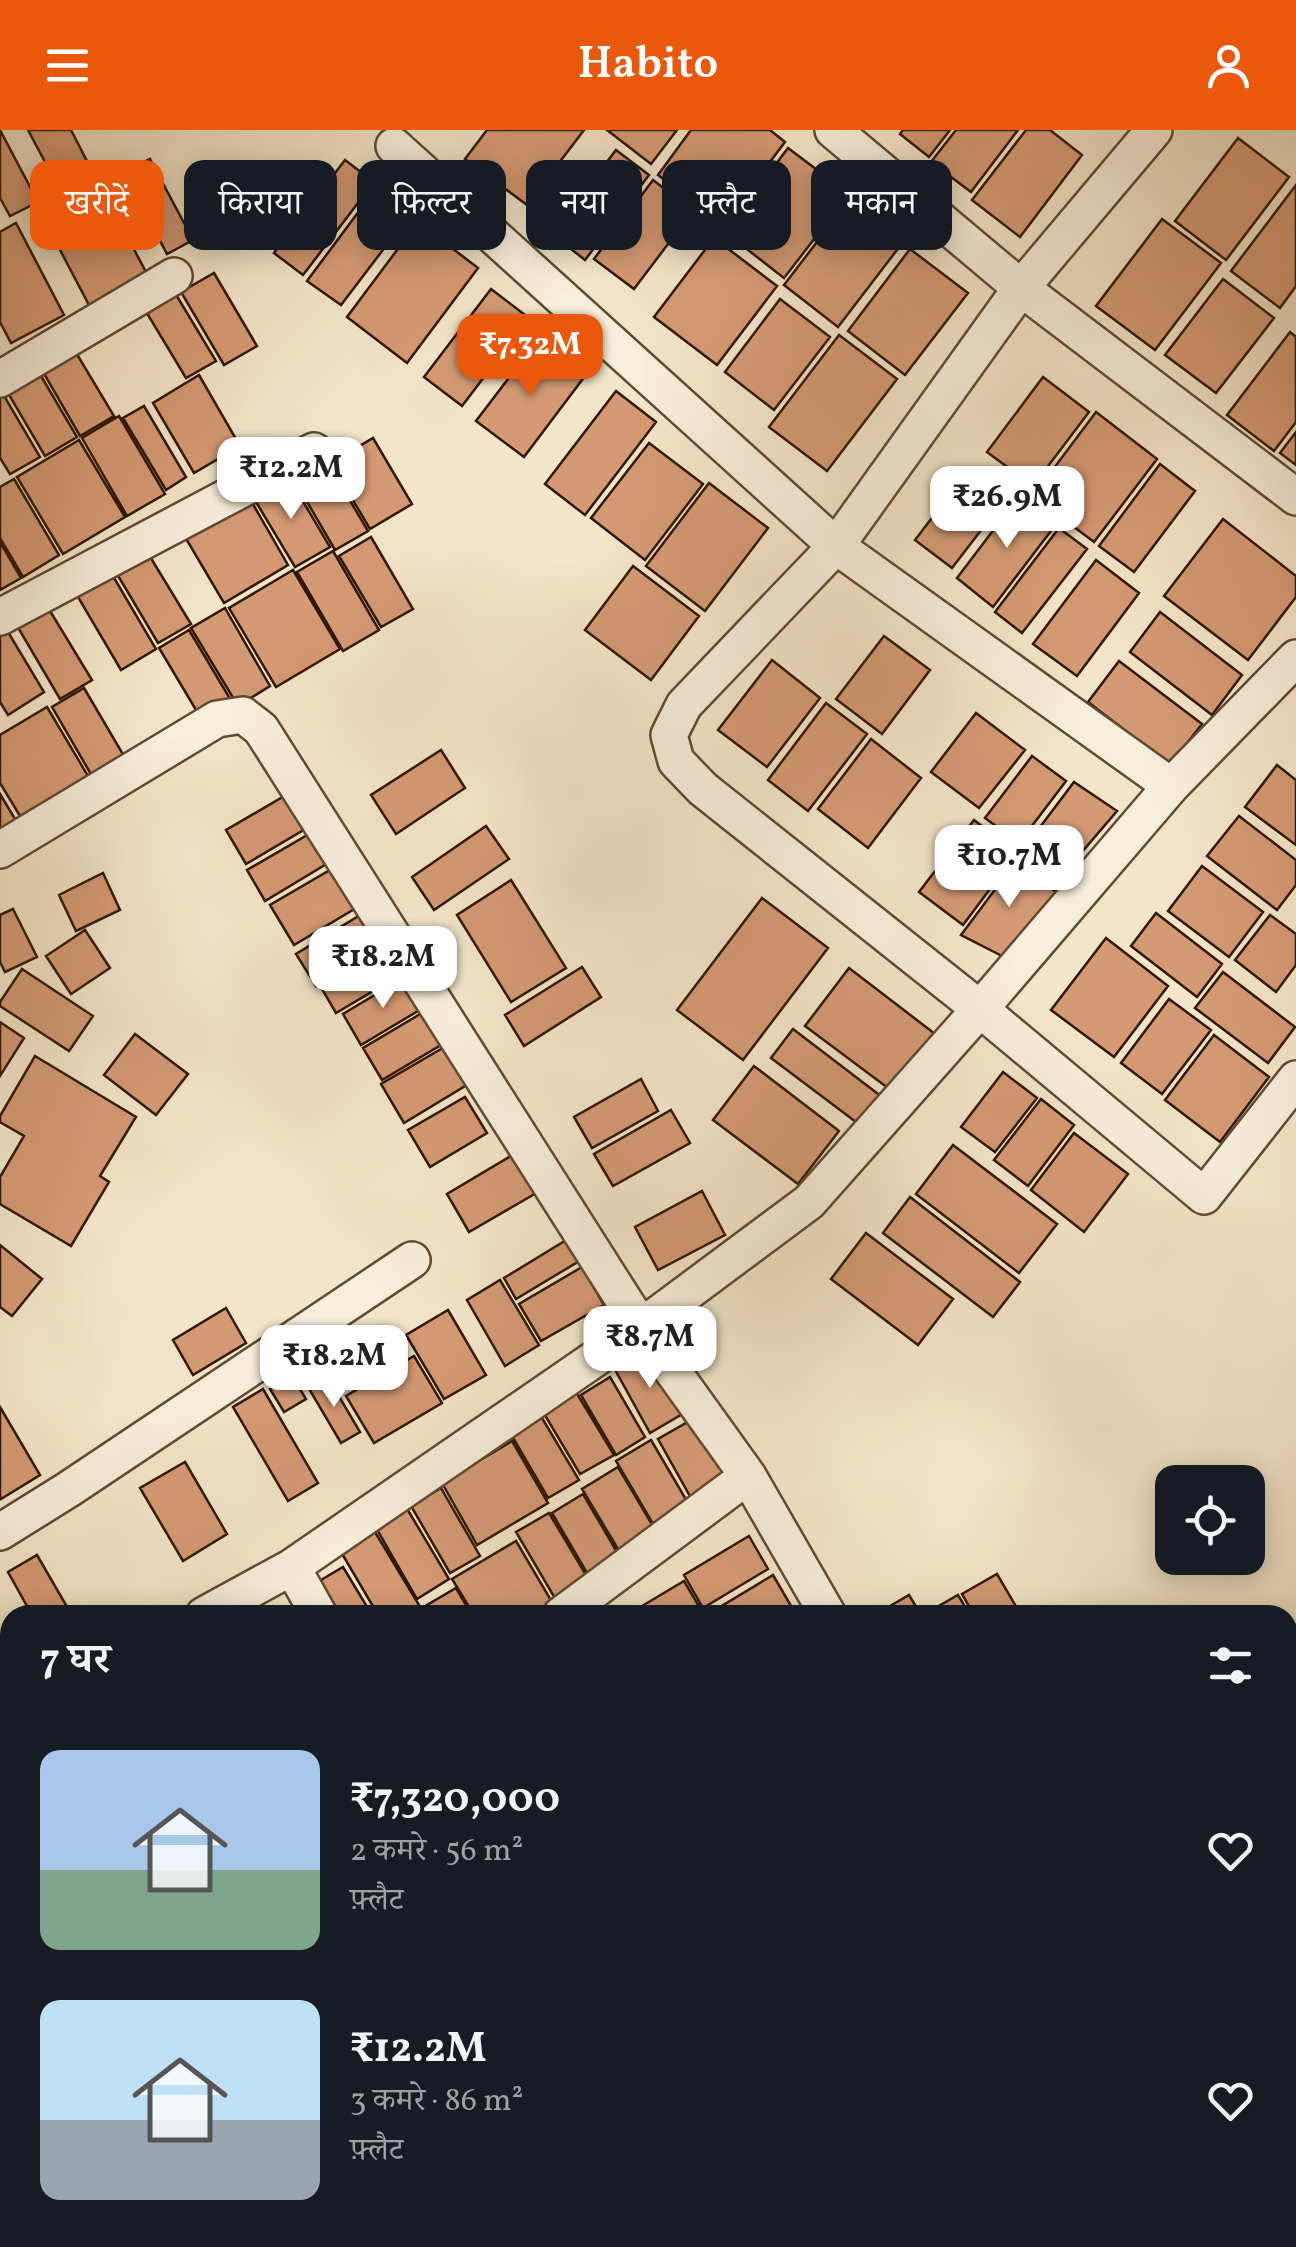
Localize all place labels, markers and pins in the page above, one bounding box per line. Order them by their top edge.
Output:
pin: ₹7.32M [449,314,611,399]
pin: ₹12.2M [210,437,372,522]
pin: ₹26.9M [926,466,1088,551]
pin: ₹10.7M [928,825,1090,910]
pin: ₹18.2M [302,926,464,1011]
pin: ₹8.7M [580,1306,720,1391]
pin: ₹18.2M [253,1325,415,1410]

